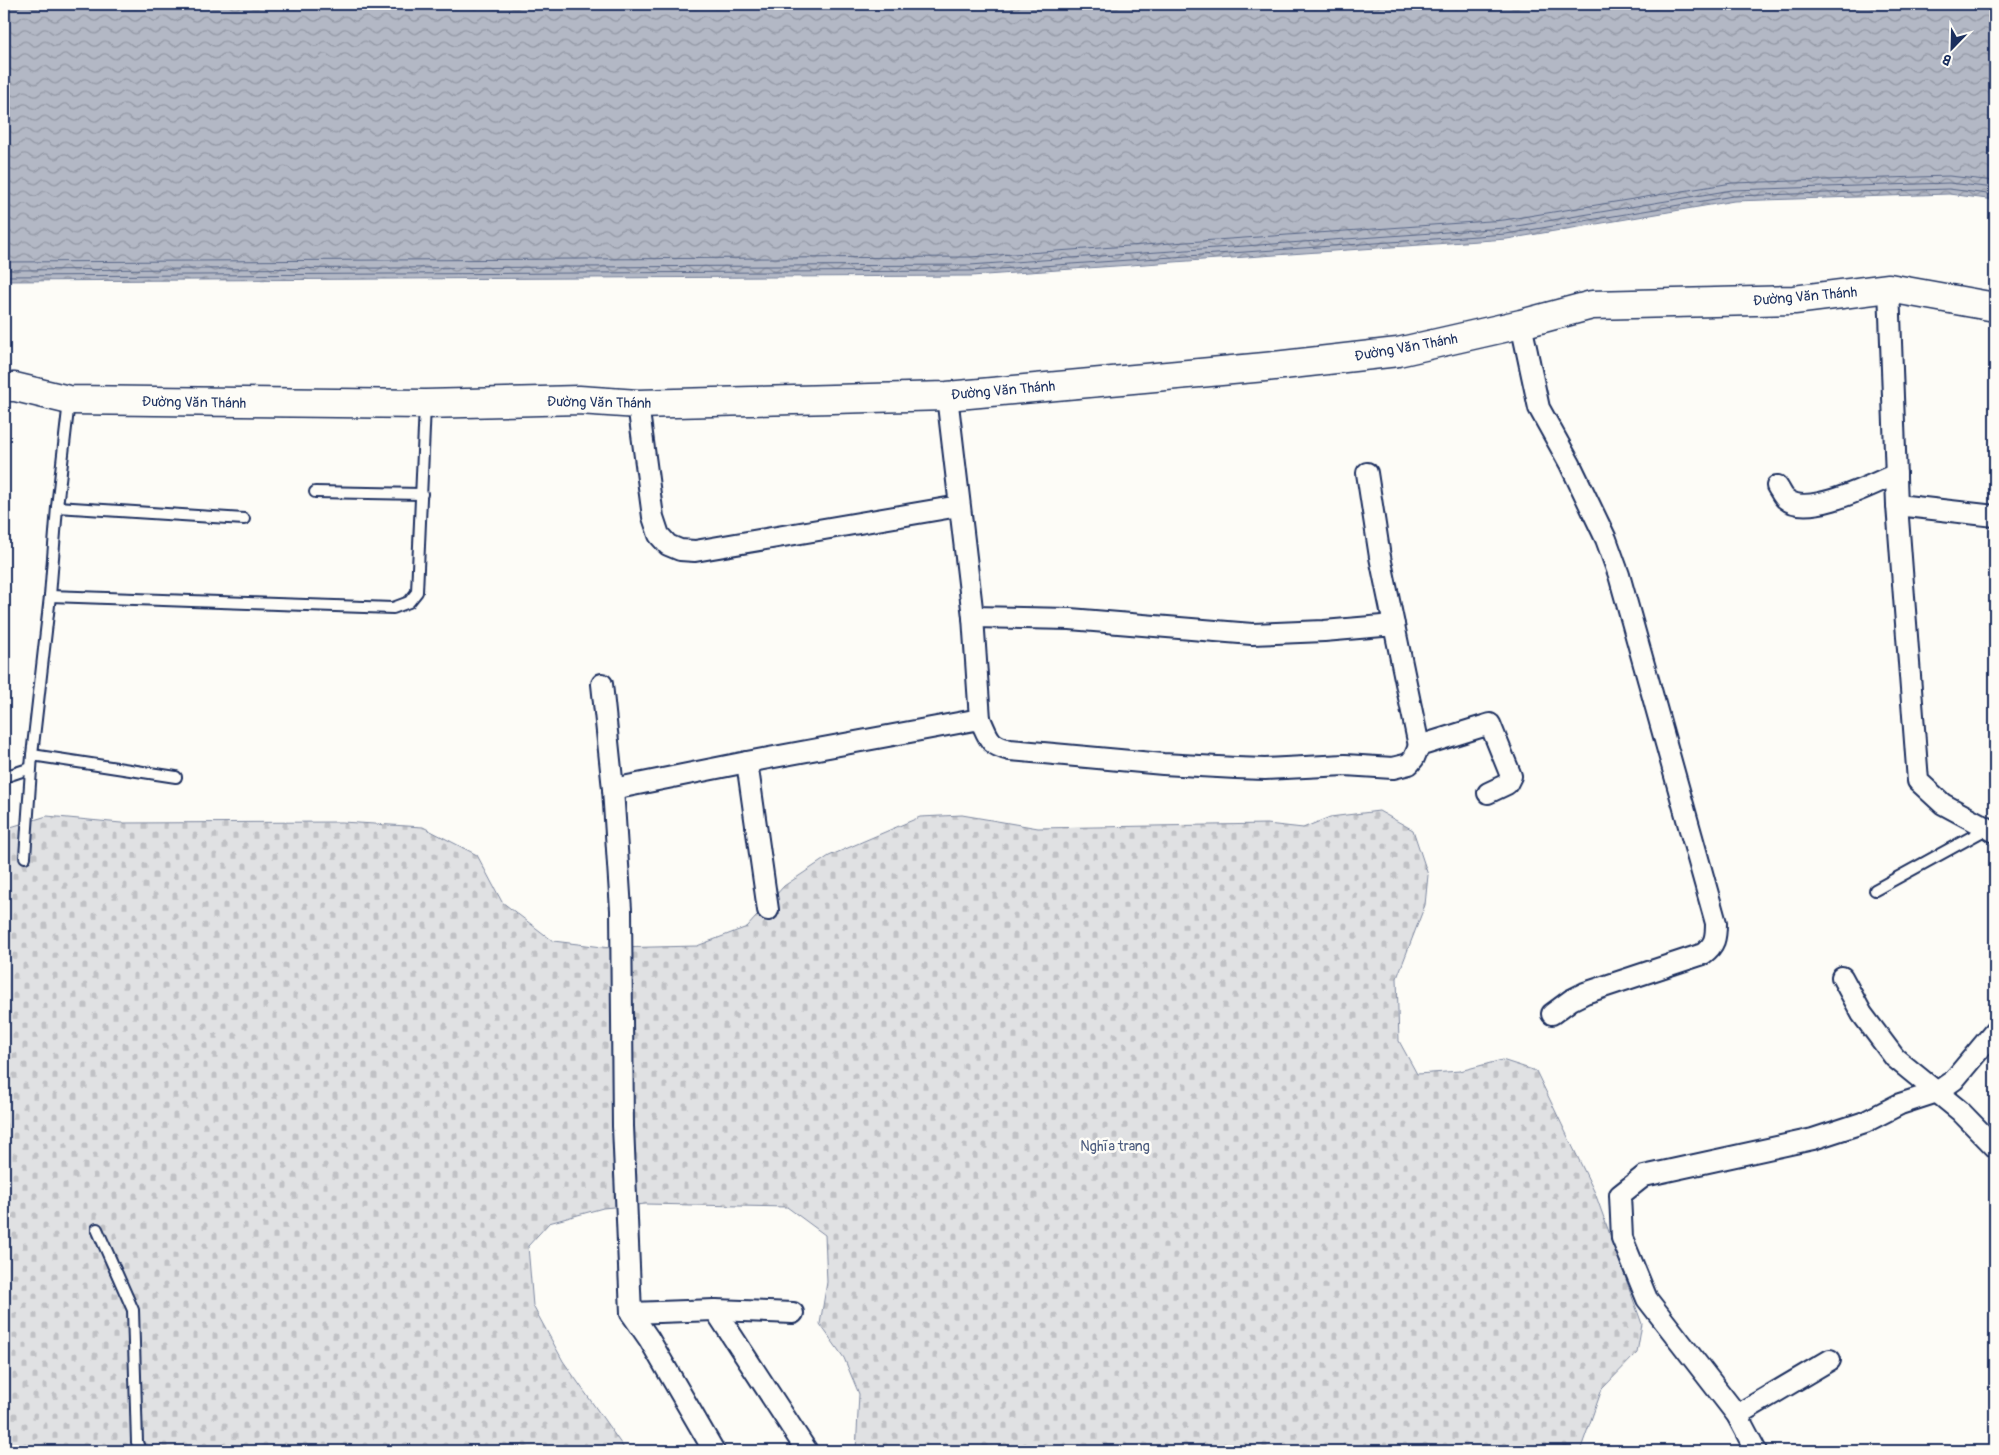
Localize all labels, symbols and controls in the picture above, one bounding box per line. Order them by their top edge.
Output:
north arrow [1926,22,1976,72]
text: B [1940,50,1954,69]
street label: Đường Văn Thánh [1752,283,1858,310]
street label: Đường Văn Thánh [1353,330,1459,365]
street label: Đường Văn Thánh [950,377,1056,404]
street label: Đường Văn Thánh [142,393,246,412]
street label: Đường Văn Thánh [547,393,651,412]
park label: Nghĩa trang [1080,1138,1150,1155]

